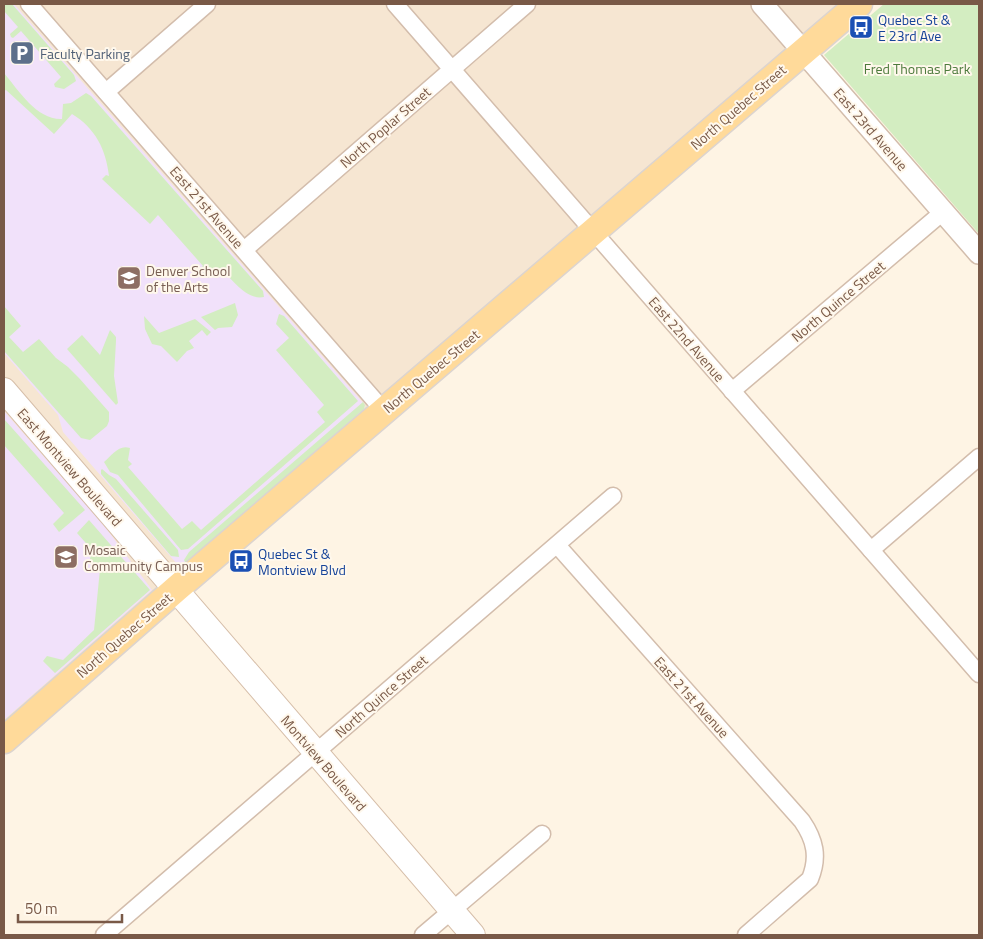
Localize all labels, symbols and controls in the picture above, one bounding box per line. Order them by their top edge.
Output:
place label: Quebec St & E 23rd Ave [878,9,951,46]
bus stop icon: Quebec St & E 23rd Ave [848,14,874,40]
parking icon: Faculty Parking [9,40,35,66]
place label: Faculty Parking [40,43,130,64]
park label: Fred Thomas Park [864,58,971,79]
street label: North Quebec Street [686,59,790,154]
street label: North Poplar Street [335,81,435,172]
street label: East 23rd Avenue [829,83,913,175]
street label: East 21st Avenue [165,161,249,253]
street label: North Quince Street [787,255,889,347]
place label: Denver School of the Arts [146,260,230,297]
school or university icon: Denver School of the Arts [116,265,142,291]
street label: East 22nd Avenue [644,292,730,386]
street label: North Quebec Street [378,324,484,418]
street label: East Montview Boulevard [13,403,127,531]
place label: Mosaic Community Campus [84,539,203,576]
place label: Quebec St & Montview Blvd [258,543,346,580]
school or university icon: Mosaic Community Campus [53,544,79,570]
bus stop icon: Quebec St & Montview Blvd [228,548,254,574]
street label: North Quebec Street [72,587,176,682]
street label: North Quince Street [330,650,432,742]
street label: East 21st Avenue [650,652,734,742]
street label: Montview Boulevard [276,710,372,816]
scale bar [18,892,121,924]
text: 50 m [25,897,58,920]

